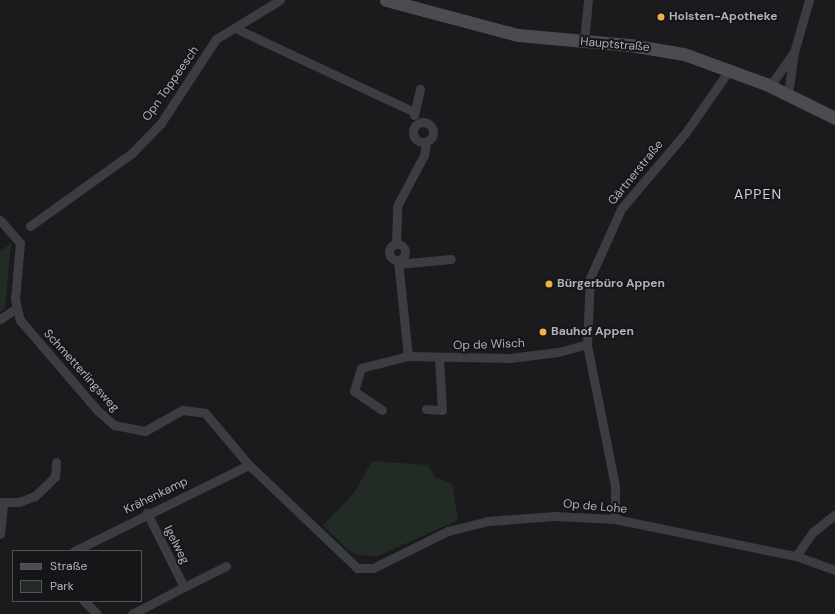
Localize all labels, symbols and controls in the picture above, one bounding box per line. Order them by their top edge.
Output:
place label: Holsten-Apotheke [669,10,777,24]
marker: Holsten-Apotheke [656,12,666,22]
street label: Hauptstraße [580,35,650,55]
street label: Opn Toppeesch [140,44,202,124]
street label: Gärtnerstraße [606,138,666,208]
district label: APPEN [734,186,782,202]
place label: Bürgerbüro Appen [557,277,665,291]
marker: Bürgerbüro Appen [544,279,554,289]
place label: Bauhof Appen [551,325,634,339]
street label: Schmetterlingsweg [40,327,122,415]
marker: Bauhof Appen [538,327,548,337]
street label: Op de Wisch [453,337,525,353]
street label: Krähenkamp [122,474,190,518]
street label: Op de Lohe [562,497,628,517]
street label: Igelweg [160,523,192,567]
legend [12,550,142,602]
text: Straße [50,558,87,574]
text: Park [50,578,74,594]

